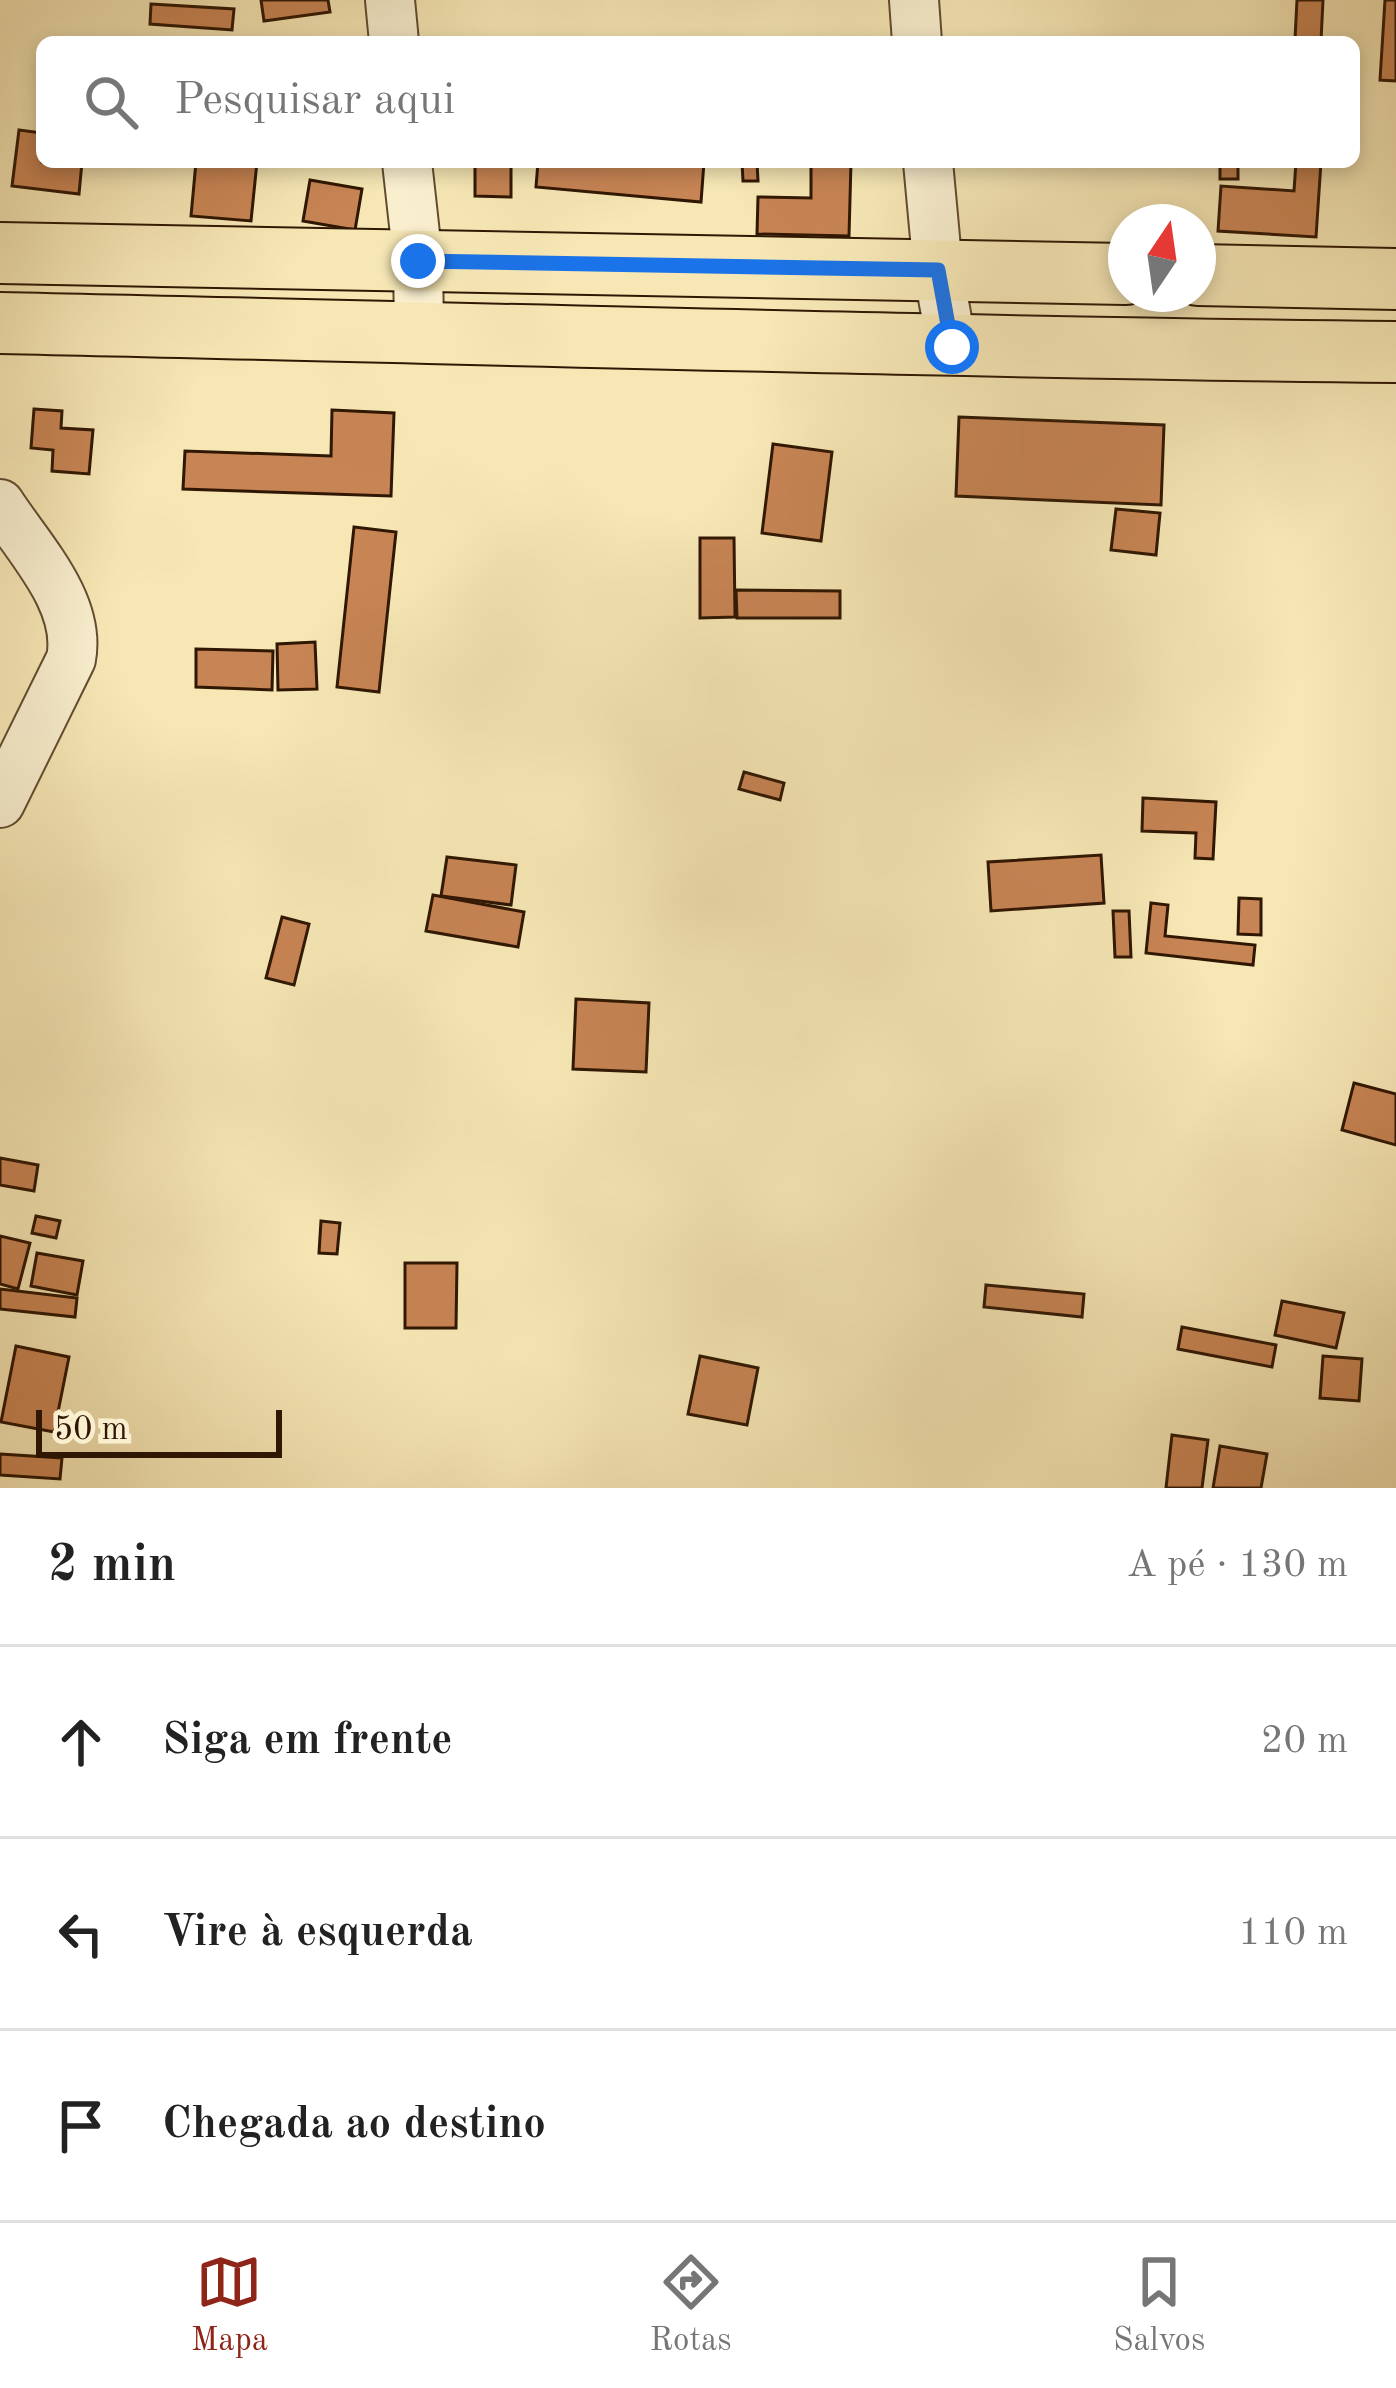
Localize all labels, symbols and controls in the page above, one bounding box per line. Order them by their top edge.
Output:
search box [36,36,1360,168]
icon: search [78,69,144,135]
text: Pesquisar aqui [174,79,455,124]
north arrow [1108,204,1216,312]
route end [391,234,445,288]
route start [925,320,979,374]
scale bar [36,1404,282,1457]
text: 50 m [54,1414,128,1447]
text: 2 min [48,1541,176,1592]
text: A pé · 130 m [1127,1546,1348,1585]
icon: ahead [48,1709,114,1775]
text: Siga em frente [162,1719,453,1764]
text: 20 m [1261,1722,1348,1761]
icon: left [48,1901,114,1967]
text: Vire à esquerda [162,1911,473,1956]
text: 110 m [1238,1914,1348,1953]
icon: arrive [48,2093,114,2159]
text: Chegada ao destino [162,2103,546,2148]
tab: Mapa [191,2249,268,2362]
tab: Rotas [649,2249,732,2362]
tab: Salvos [1113,2249,1205,2362]

